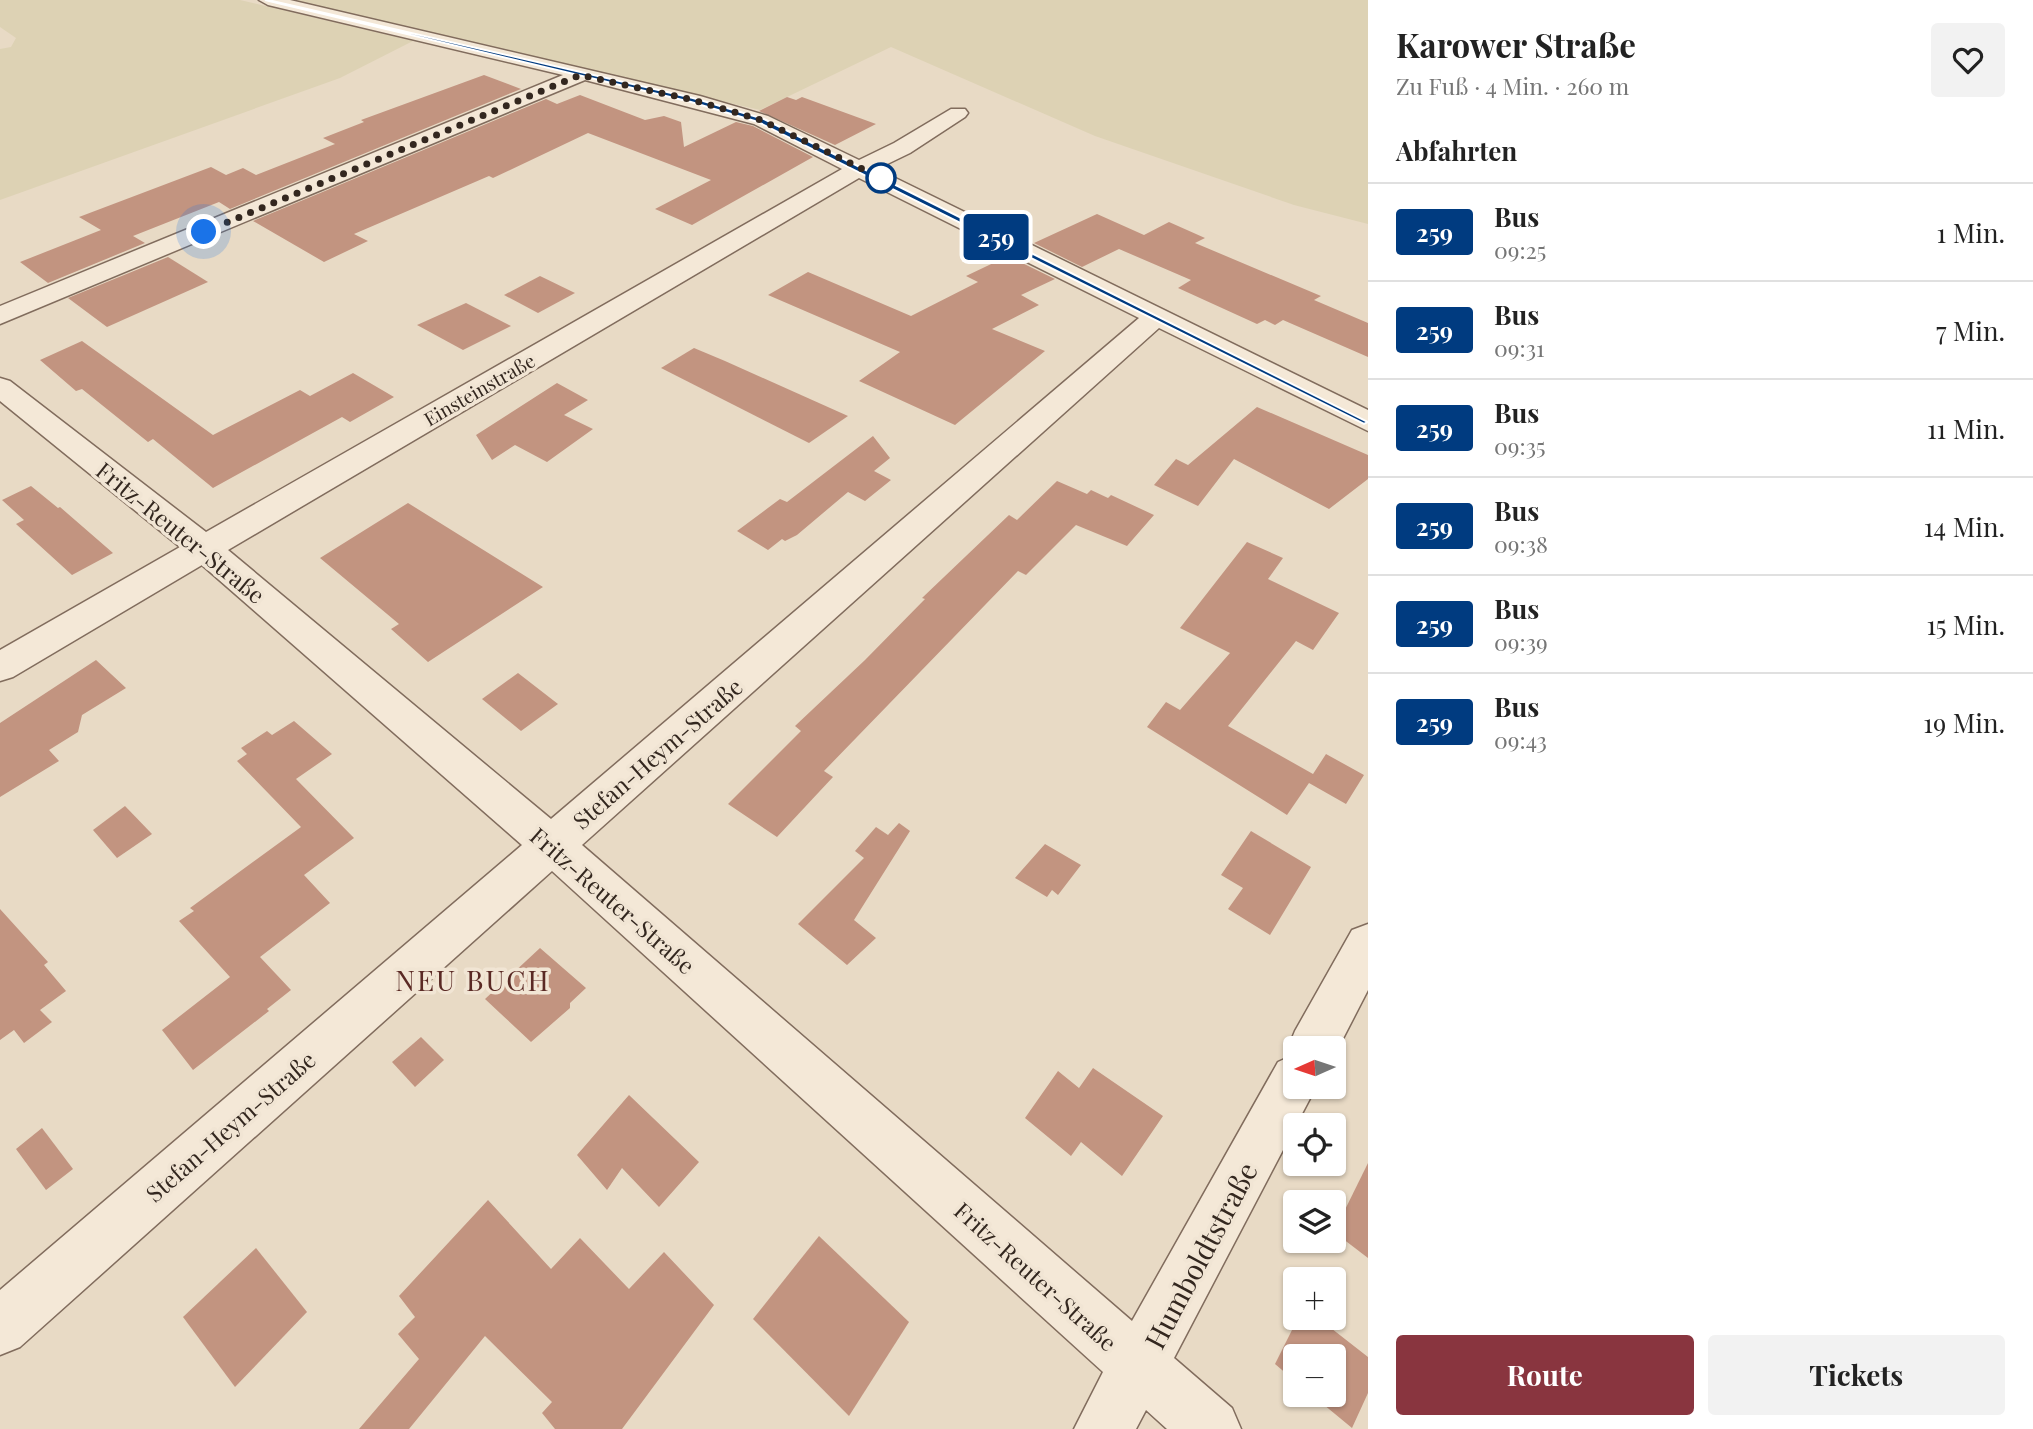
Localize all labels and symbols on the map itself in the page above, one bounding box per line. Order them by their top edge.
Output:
unlabelled marker [866,163,896,193]
your location [186,214,221,249]
line badge: 259 [956,214,1036,260]
street label: Einsteinstraße [419,347,539,431]
street label: Fritz-Reuter-Straße [90,454,272,610]
street label: Stefan-Heym-Straße [566,671,748,835]
street label: Fritz-Reuter-Straße [524,820,702,980]
district label: NEU BUCH [395,961,551,998]
north arrow [1283,1036,1346,1099]
street label: Stefan-Heym-Straße [139,1044,321,1208]
street label: Humboldtstraße [1135,1155,1265,1355]
street label: Fritz-Reuter-Straße [948,1195,1124,1357]

